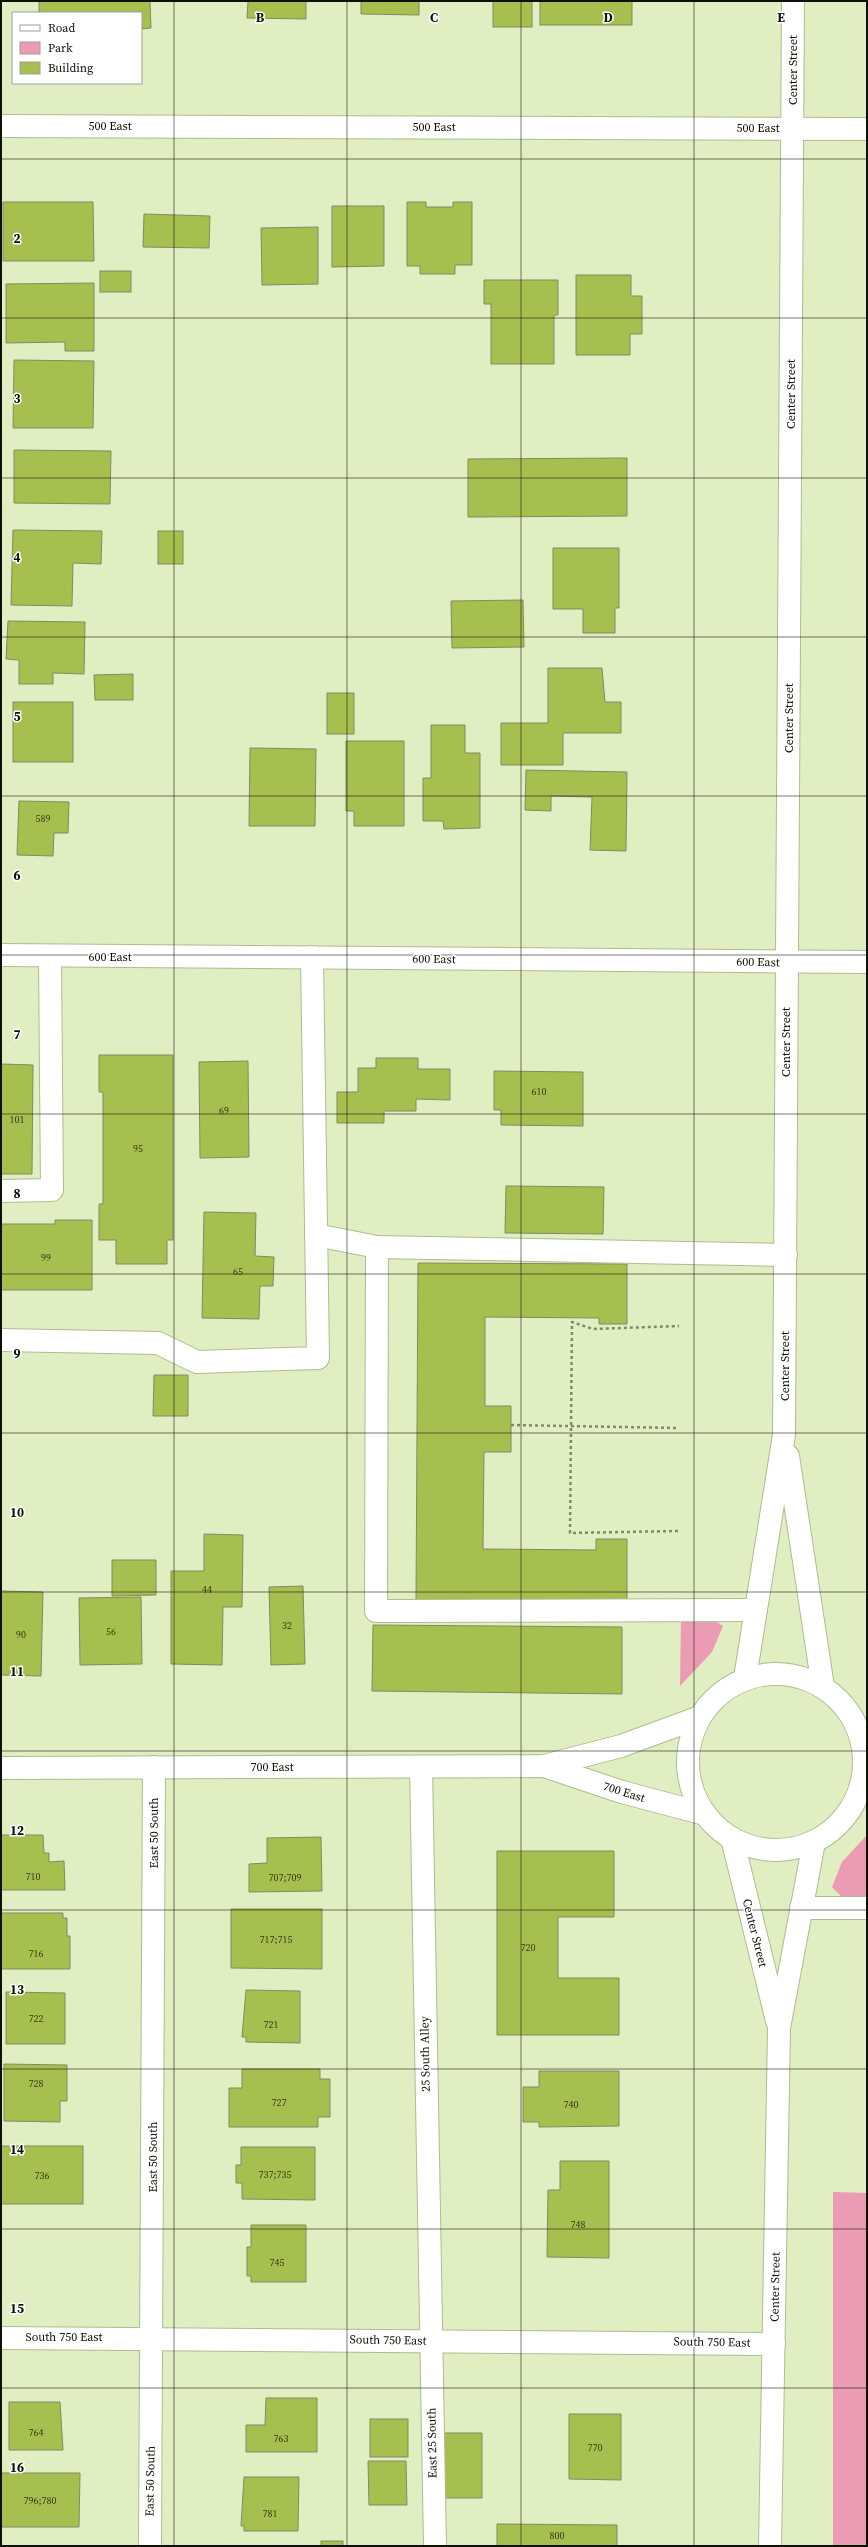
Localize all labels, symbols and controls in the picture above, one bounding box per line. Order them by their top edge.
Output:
text: B [256,9,265,26]
text: C [430,9,438,26]
text: D [603,9,613,26]
text: E [777,9,785,26]
legend [12,12,142,84]
text: Road [48,20,75,36]
street label: Center Street [785,35,801,105]
text: Park [48,40,73,56]
text: Building [48,60,93,76]
street label: 500 East [88,118,132,134]
street label: 500 East [412,119,456,135]
street label: 500 East [736,120,780,136]
text: 2 [13,230,21,247]
street label: Center Street [783,359,799,429]
text: 3 [13,390,21,407]
text: 4 [13,549,21,566]
street label: Center Street [781,683,797,753]
text: 5 [13,708,21,725]
house number: 589 [36,812,51,825]
text: 6 [13,867,21,884]
street label: 600 East [88,949,132,965]
street label: 600 East [412,951,456,967]
street label: 600 East [736,954,780,970]
street label: Center Street [778,1007,794,1077]
text: 7 [13,1026,21,1043]
house number: 610 [532,1085,547,1098]
house number: 69 [219,1104,229,1117]
house number: 101 [10,1113,25,1126]
house number: 95 [133,1142,143,1155]
text: 8 [13,1185,21,1202]
house number: 99 [41,1251,51,1264]
house number: 65 [233,1265,243,1278]
street label: Center Street [777,1331,793,1401]
text: 9 [13,1345,21,1362]
text: 10 [10,1504,24,1521]
house number: 44 [202,1583,212,1596]
house number: 32 [282,1619,292,1632]
house number: 56 [106,1625,116,1638]
house number: 90 [16,1628,26,1641]
text: 11 [10,1663,24,1680]
street label: 700 East [250,1759,294,1775]
street label: 700 East [601,1778,647,1806]
street label: East 50 South [146,1798,162,1868]
text: 12 [10,1822,24,1839]
house number: 710 [26,1870,41,1883]
house number: 707;709 [269,1871,302,1884]
street label: Center Street [739,1897,771,1969]
house number: 717;715 [260,1933,293,1946]
house number: 720 [521,1941,536,1954]
house number: 716 [29,1947,44,1960]
text: 13 [10,1981,24,1998]
house number: 722 [29,2012,44,2025]
street label: 25 South Alley [416,2015,434,2092]
house number: 721 [264,2018,279,2031]
house number: 728 [29,2077,44,2090]
house number: 727 [272,2096,287,2109]
house number: 740 [564,2098,579,2111]
street label: East 50 South [145,2122,161,2192]
text: 14 [10,2141,24,2158]
house number: 737;735 [259,2168,292,2181]
house number: 736 [35,2169,50,2182]
house number: 748 [571,2218,586,2231]
street label: Center Street [766,2252,784,2322]
house number: 745 [270,2256,285,2269]
text: 15 [10,2300,24,2317]
street label: South 750 East [26,2329,102,2345]
street label: South 750 East [349,2331,427,2349]
street label: South 750 East [673,2333,751,2351]
street label: East 25 South [423,2407,441,2479]
house number: 764 [29,2426,44,2439]
house number: 763 [274,2432,289,2445]
house number: 770 [588,2441,603,2454]
street label: East 50 South [141,2445,159,2517]
text: 16 [10,2459,24,2476]
house number: 796;780 [24,2494,57,2507]
house number: 781 [263,2507,278,2520]
house number: 800 [550,2529,565,2542]

